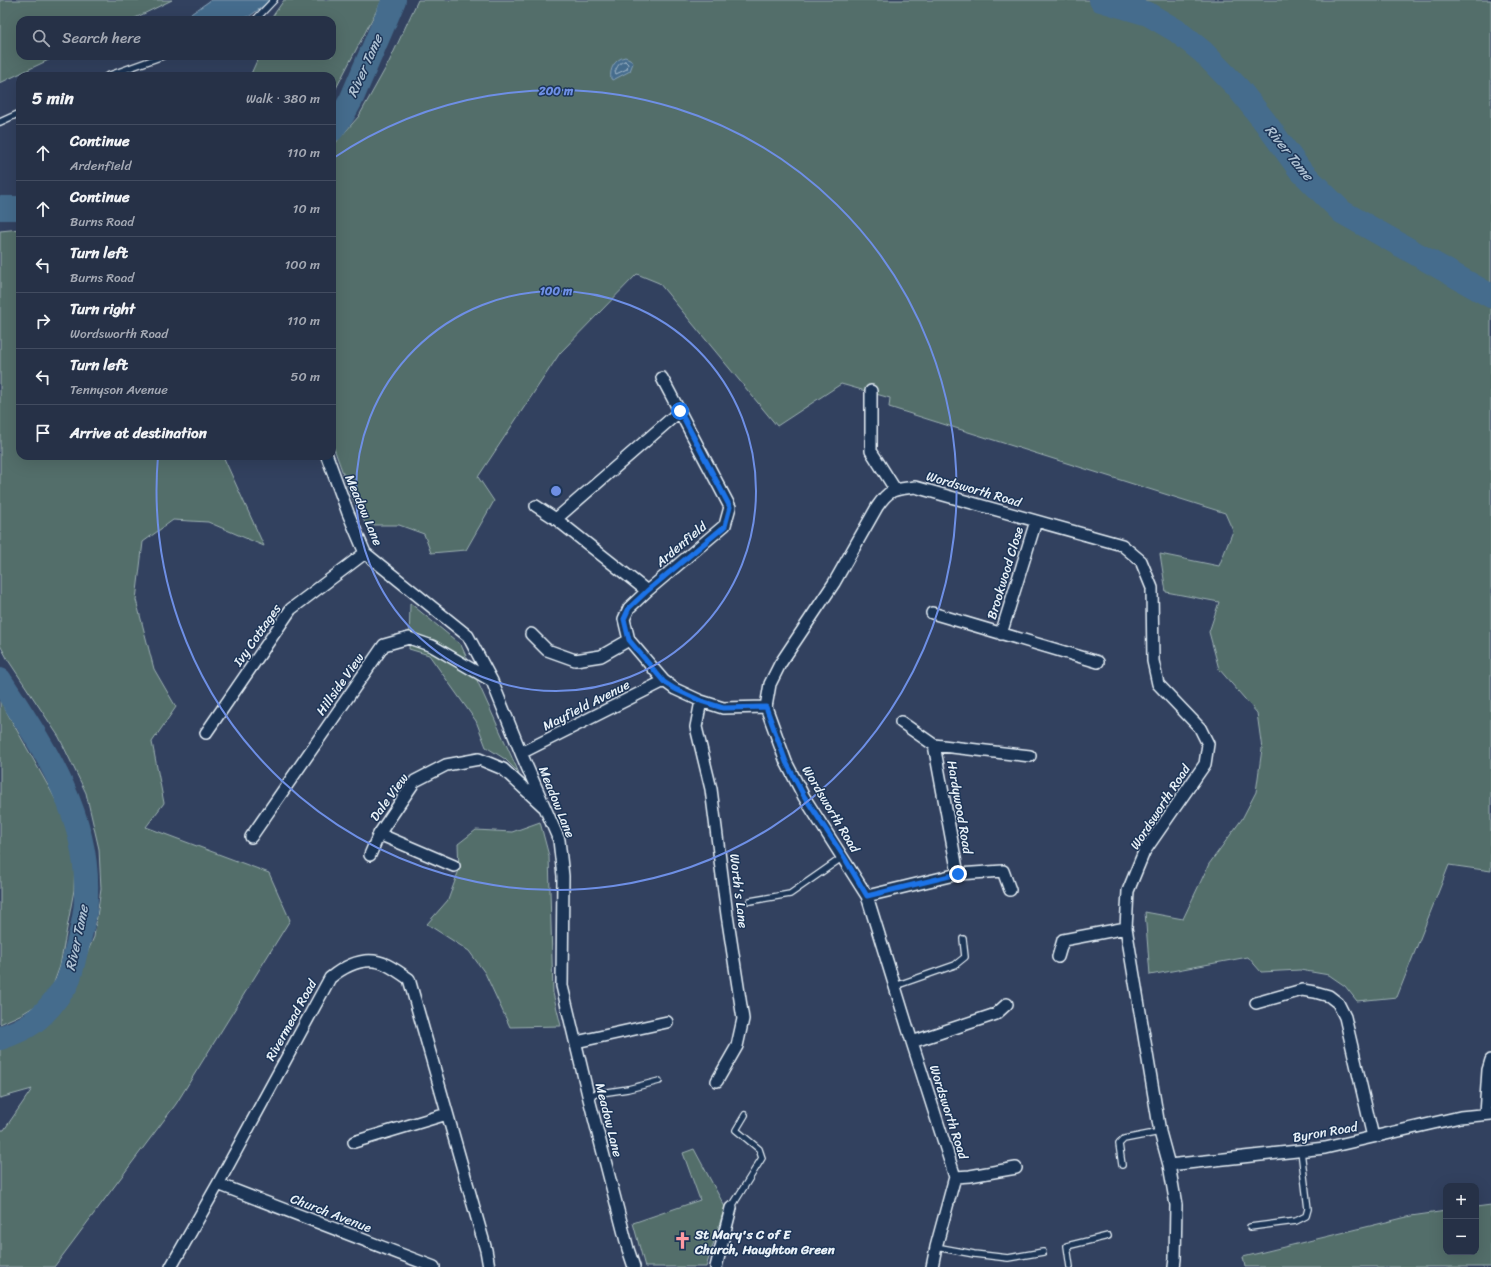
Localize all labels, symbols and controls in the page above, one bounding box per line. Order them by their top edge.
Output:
search box [16,16,336,60]
text: Search here [62,25,141,51]
icon: search [30,27,52,49]
water label: River Tame [340,29,391,102]
text: 200 m [538,80,574,102]
text: 5 min [32,83,74,113]
text: Walk · 380 m [246,87,320,110]
water label: River Tame [1258,119,1321,188]
text: Continue [70,128,130,154]
text: 110 m [287,141,320,164]
icon: ahead [32,142,54,164]
text: Ardenfield [70,154,131,177]
text: Continue [70,184,130,210]
text: 10 m [293,197,320,220]
icon: ahead [32,198,54,220]
text: Burns Road [70,210,134,233]
text: Turn left [70,240,128,266]
text: 100 m [285,253,320,276]
icon: left [32,254,54,276]
text: Burns Road [70,266,134,289]
text: 100 m [540,280,573,302]
text: Turn right [70,296,135,322]
text: 110 m [287,309,320,332]
icon: right [32,310,54,332]
text: Wordsworth Road [70,322,168,345]
text: Turn left [70,352,128,378]
text: 50 m [290,365,320,388]
icon: left [32,366,54,388]
text: Tennyson Avenue [70,378,168,401]
route start [671,402,689,420]
text: Arrive at destination [70,420,207,446]
icon: arrive [32,422,54,444]
street label: Wordsworth Road [924,464,1025,514]
street label: Meadow Lane [339,471,390,550]
centre of rings [549,484,563,498]
street label: Ardenfield [649,515,713,573]
street label: Brookwood Close [980,524,1030,622]
street label: Ivy Cottages [226,598,288,672]
street label: Hillside View [310,648,370,720]
street label: Mayfield Avenue [538,673,634,737]
street label: Hardywood Road [940,758,980,857]
street label: Wordsworth Road [1124,759,1197,854]
street label: Wordsworth Road [796,761,867,858]
street label: Meadow Lane [532,763,582,842]
street label: Dale View [364,768,414,826]
street label: Worth's Lane [723,852,755,930]
route end [949,865,967,883]
water label: River Tame [58,901,97,973]
street label: Rivermead Road [259,974,324,1065]
street label: Wordsworth Road [923,1062,975,1163]
street label: Meadow Lane [589,1080,629,1160]
street label: Byron Road [1291,1115,1360,1149]
map controls [1443,1183,1479,1255]
button: + [1443,1183,1479,1219]
street label: Church Avenue [287,1187,375,1239]
button: − [1443,1219,1479,1255]
place label: St Mary's C of E Church, Haughton Green [694,1223,836,1261]
church icon: St Mary's C of E Church, Haughton Green [672,1231,692,1251]

